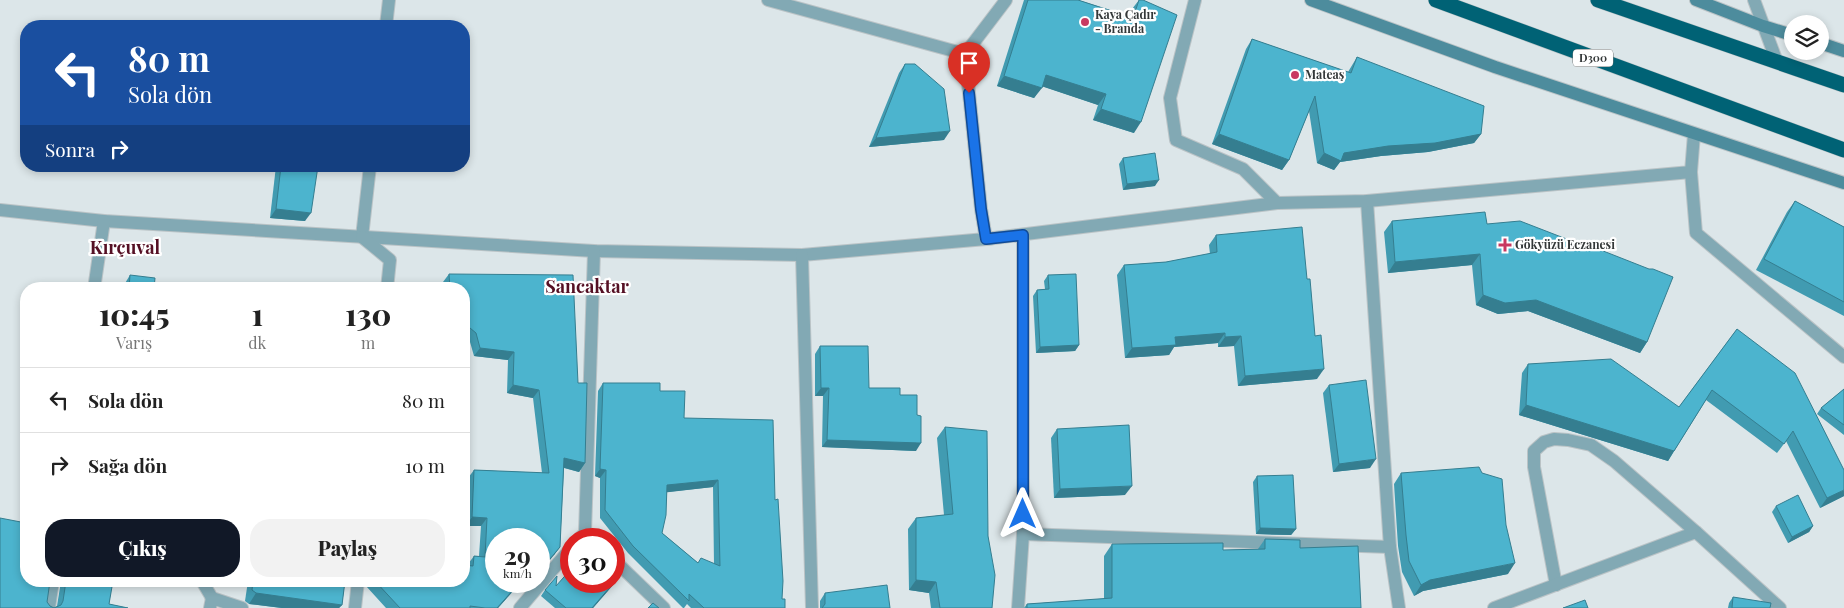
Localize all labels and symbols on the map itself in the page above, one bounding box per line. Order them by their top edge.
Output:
place label: Kaya Çadır - Branda [1095,6,1156,36]
marker: Kaya Çadır - Branda [1079,16,1091,28]
pin [948,42,990,93]
road number: D300 [1573,49,1613,66]
place label: Mateaş [1305,66,1345,82]
marker: Mateaş [1289,69,1301,81]
district label: Kırçuval [90,235,161,259]
place label: Gökyüzü Eczanesi [1515,236,1615,252]
marker: Gökyüzü Eczanesi [1499,239,1511,251]
district label: Sancaktar [545,274,629,298]
position arrow [996,487,1048,539]
speed limit sign: 30 [560,528,625,593]

